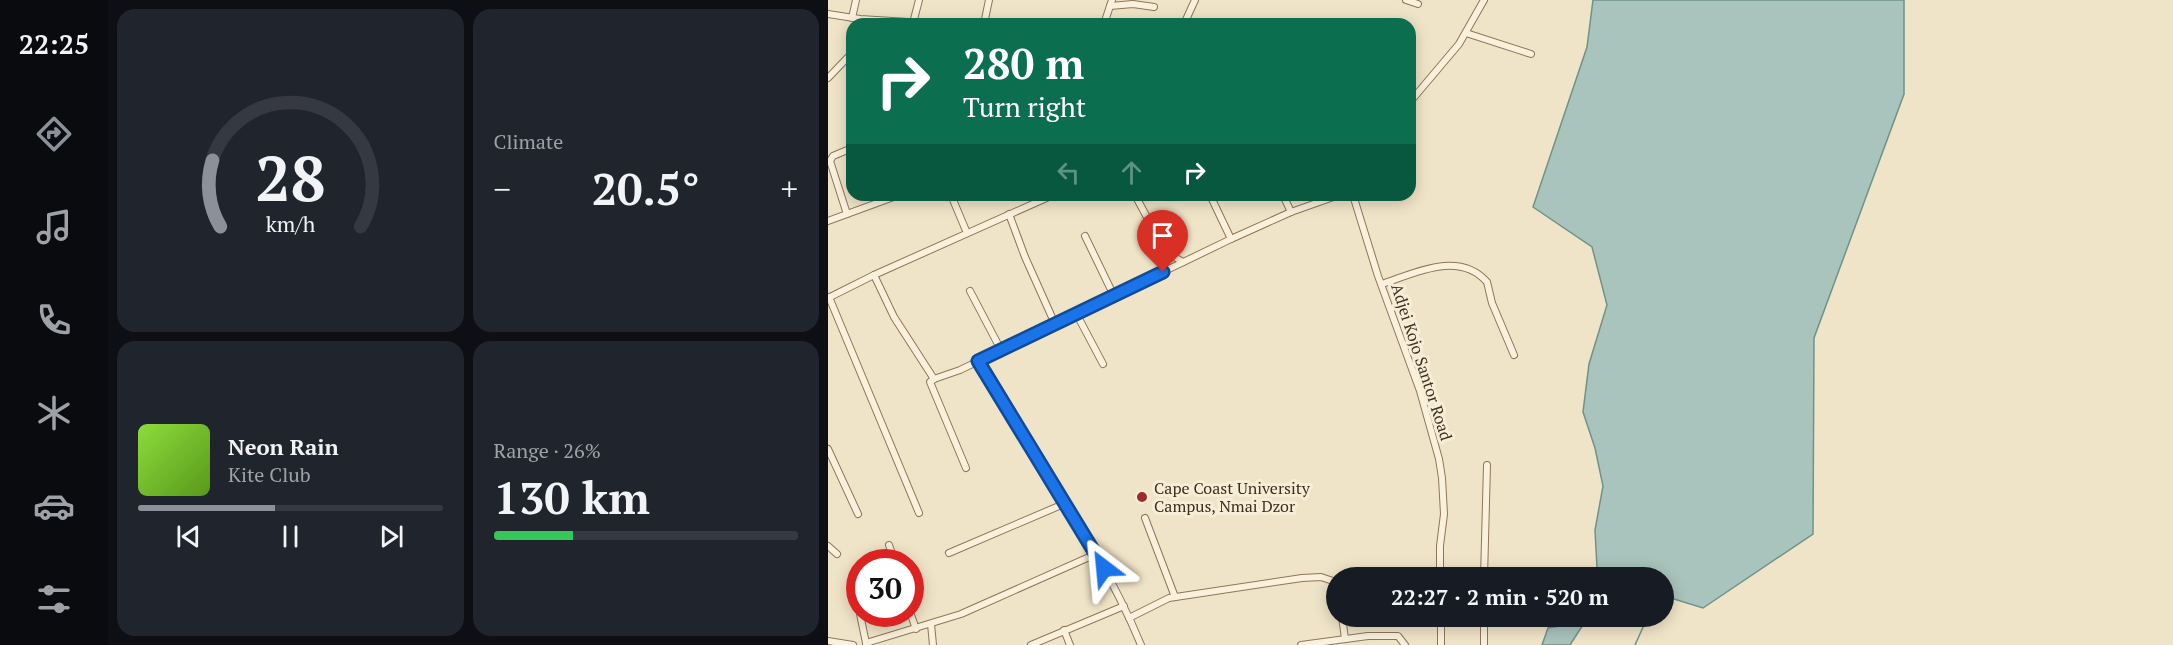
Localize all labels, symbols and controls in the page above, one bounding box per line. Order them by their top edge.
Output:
text: 22:25 [19,26,89,62]
text: 280 m [963,35,1084,91]
icon: right [864,42,942,120]
text: Turn right [963,89,1086,125]
icon: directions [33,113,75,155]
text: Climate [494,128,563,155]
text: 28 [255,136,326,219]
icon: left [1052,156,1085,189]
icon: ahead [1115,156,1148,189]
icon: right [1178,156,1211,189]
text: 20.5° [592,158,700,218]
text: − [494,167,511,210]
text: + [780,167,798,210]
icon: music [33,206,75,248]
pin [1137,210,1188,272]
text: km/h [265,211,315,239]
icon: arrive [1146,219,1179,252]
street label: Adjei Kojo Santor Road [1386,281,1458,443]
icon: phone [33,299,75,341]
icon: climate [33,392,75,434]
text: Neon Rain [228,432,339,461]
text: Range · 26% [494,437,601,464]
text: Kite Club [228,461,311,488]
text: 130 km [494,467,650,527]
place label: Cape Coast University Campus, Nmai Dzor [1154,477,1311,517]
icon: car [33,485,75,527]
marker: Cape Coast University Campus, Nmai Dzor [1135,490,1149,504]
icon: previous [172,520,205,553]
icon: pause [274,520,307,553]
icon: next [375,520,408,553]
position arrow [1072,536,1136,600]
speed limit sign: 30 [846,549,924,627]
icon: filters [33,578,75,620]
text: 22:27 · 2 min · 520 m [1391,582,1609,611]

